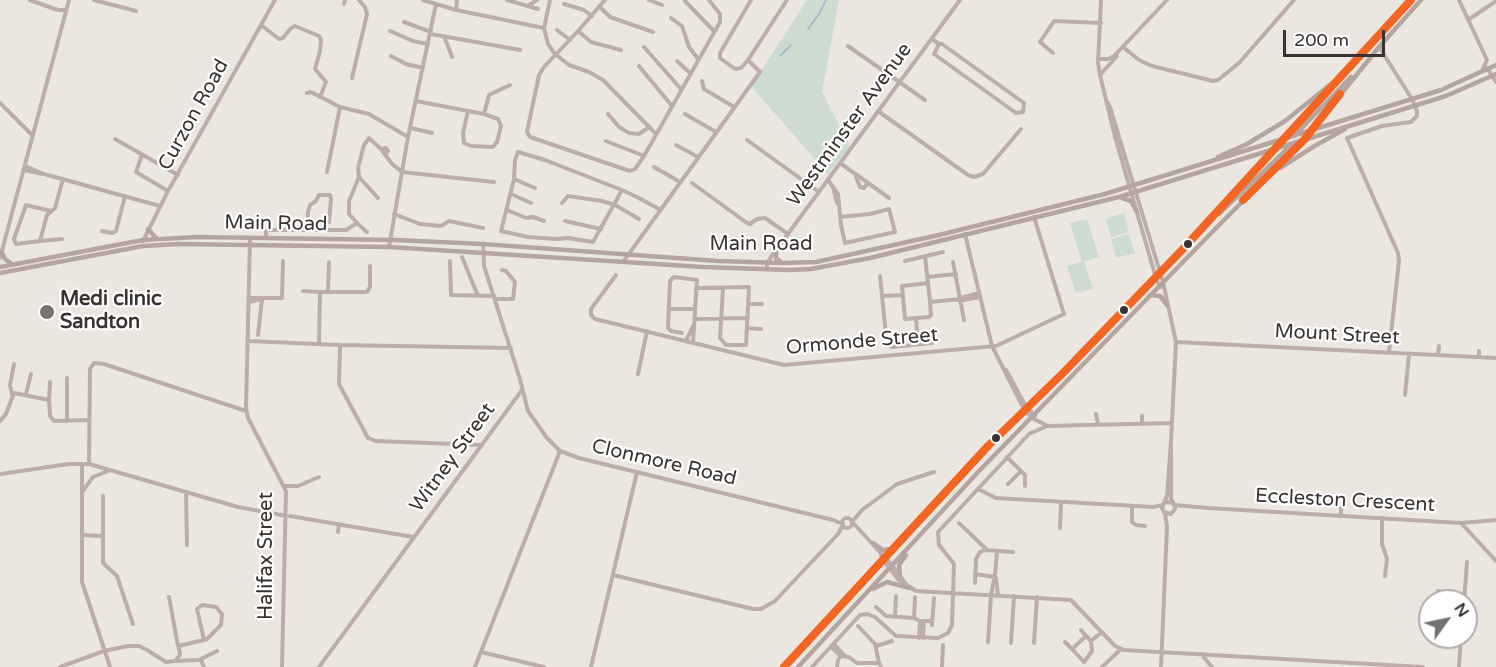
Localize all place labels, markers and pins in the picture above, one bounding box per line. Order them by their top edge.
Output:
unlabelled marker [1182,238,1194,250]
place label: Medi clinic Sandton [60,288,162,335]
marker: Medi clinic Sandton [38,303,56,321]
unlabelled marker [1118,304,1130,316]
unlabelled marker [990,432,1002,444]

